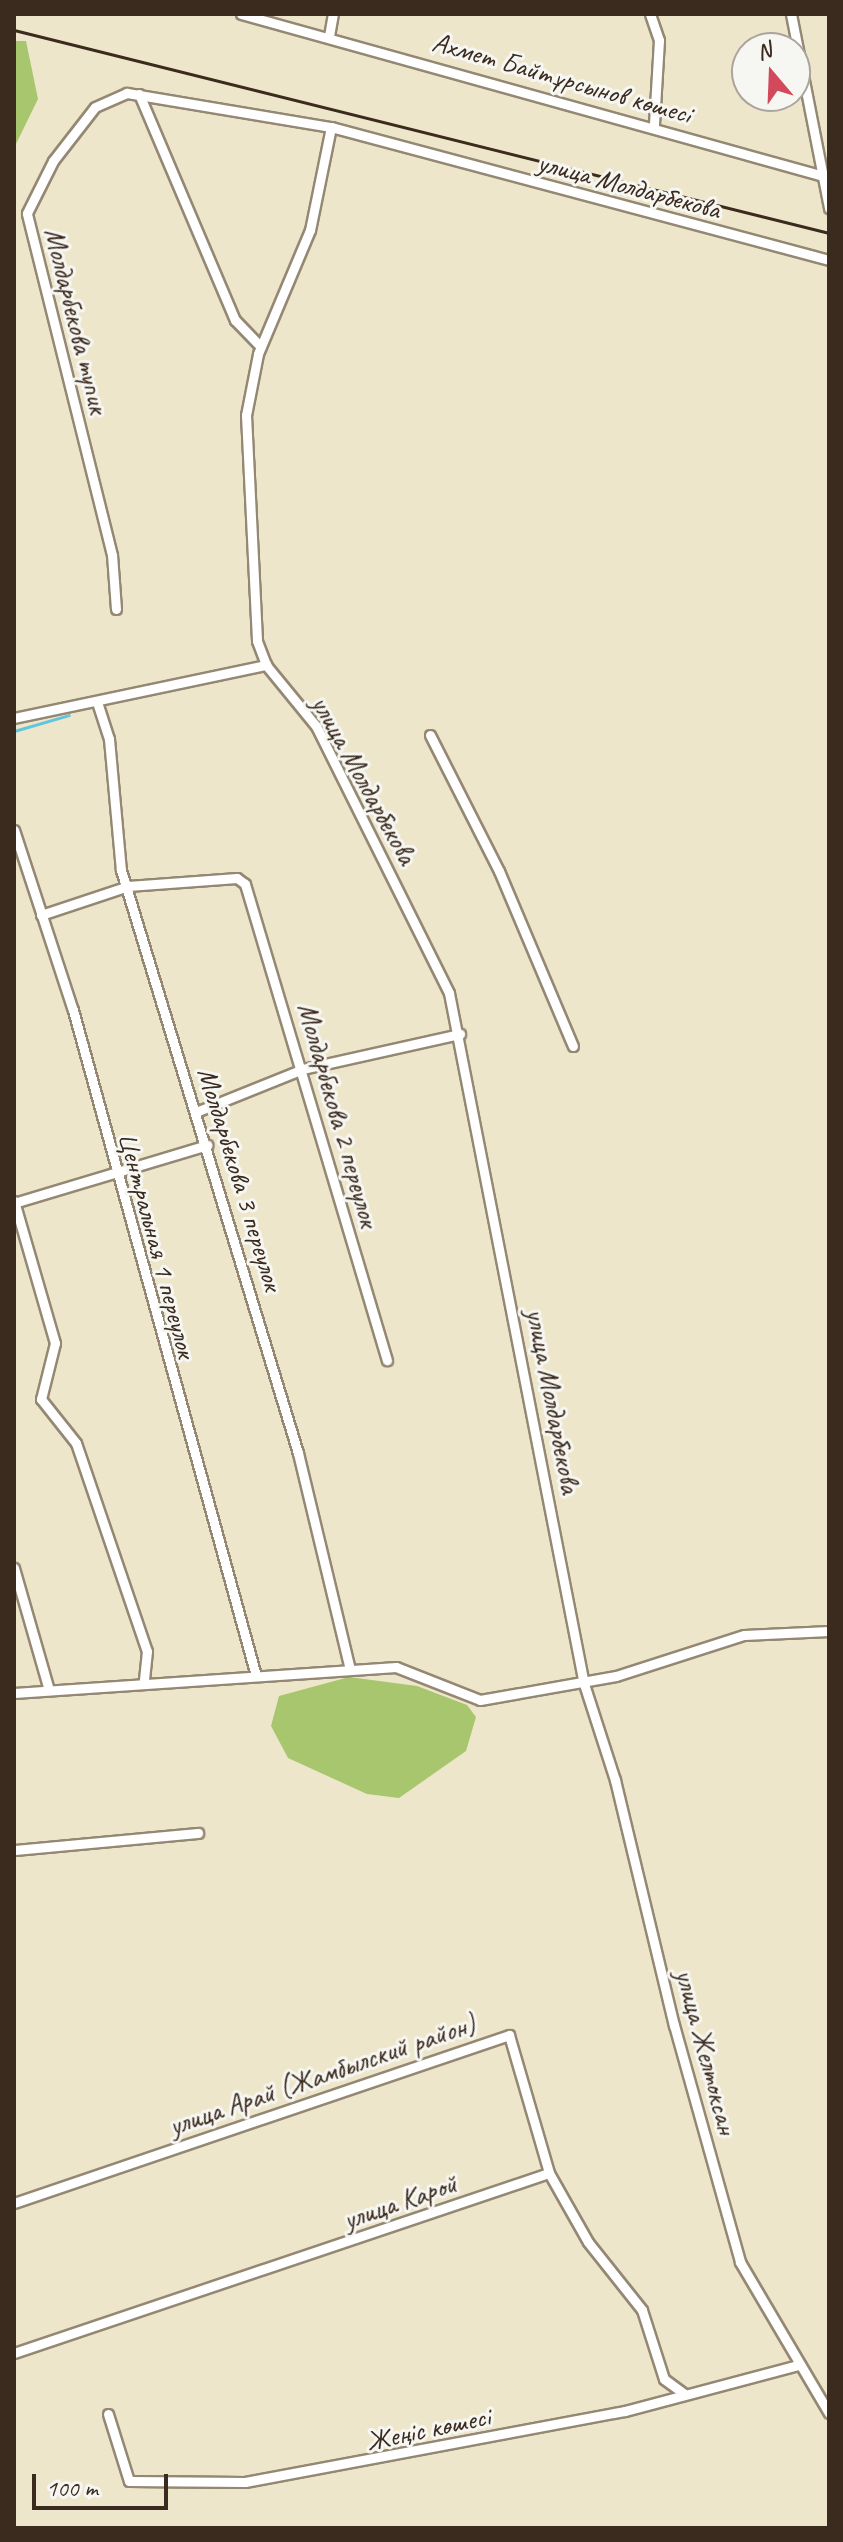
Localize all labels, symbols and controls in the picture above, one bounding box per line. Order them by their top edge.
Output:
street label: Ахмет Байтұрсынов көшесі [428,25,696,131]
north arrow [731,32,811,112]
text: N [753,36,775,67]
street label: улица Молдарбекова [534,145,724,227]
street label: Молдарбекова тупик [36,224,116,418]
street label: улица Молдарбекова [304,690,424,870]
street label: Молдарбекова 2 переулок [290,999,386,1231]
street label: Молдарбекова 3 переулок [190,1063,290,1295]
street label: Центральная 1 переулок [111,1128,203,1362]
street label: улица Молдарбекова [519,1305,587,1497]
street label: улица Желтоксан [667,1964,745,2140]
street label: улица Арай (Жамбылский район) [165,2007,479,2143]
street label: улица Карой [339,2167,461,2237]
street label: Жеңіс көшесі [363,2399,493,2459]
scale bar [36,2458,172,2508]
text: 100 m [46,2473,98,2503]

